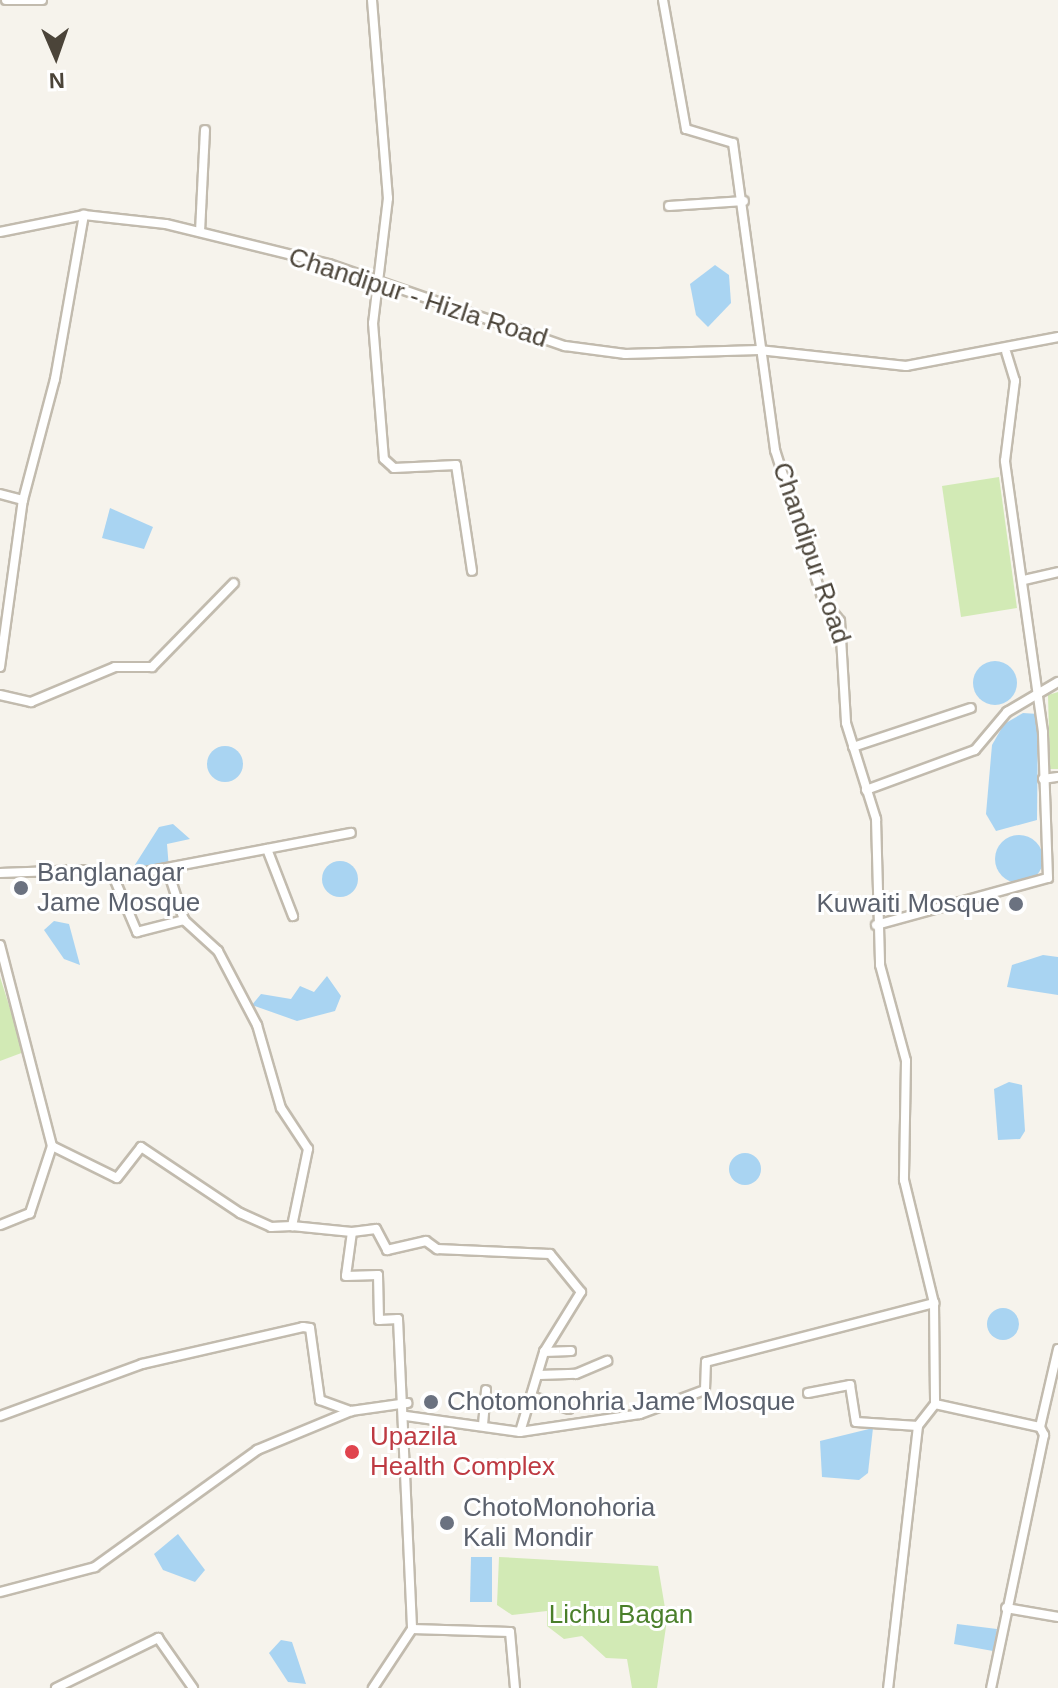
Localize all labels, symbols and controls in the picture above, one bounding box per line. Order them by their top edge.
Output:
north arrow [16,16,96,96]
text: N [48,68,65,93]
street label: Chandipur - Hizla Road [285,241,551,355]
street label: Chandipur Road [765,458,857,648]
place label: Banglanagar Jame Mosque [37,857,200,918]
marker: Banglanagar Jame Mosque [12,879,30,897]
place label: Kuwaiti Mosque [816,888,1000,920]
marker: Kuwaiti Mosque [1007,895,1025,913]
place label: Chotomonohria Jame Mosque [447,1386,795,1418]
marker: Chotomonohria Jame Mosque [422,1393,440,1411]
place label: Upazila Health Complex [370,1421,555,1482]
marker: Upazila Health Complex [341,1441,363,1463]
place label: ChotoMonohoria Kali Mondir [463,1492,655,1554]
marker: ChotoMonohoria Kali Mondir [438,1514,456,1532]
park label: Lichu Bagan [549,1599,693,1631]

